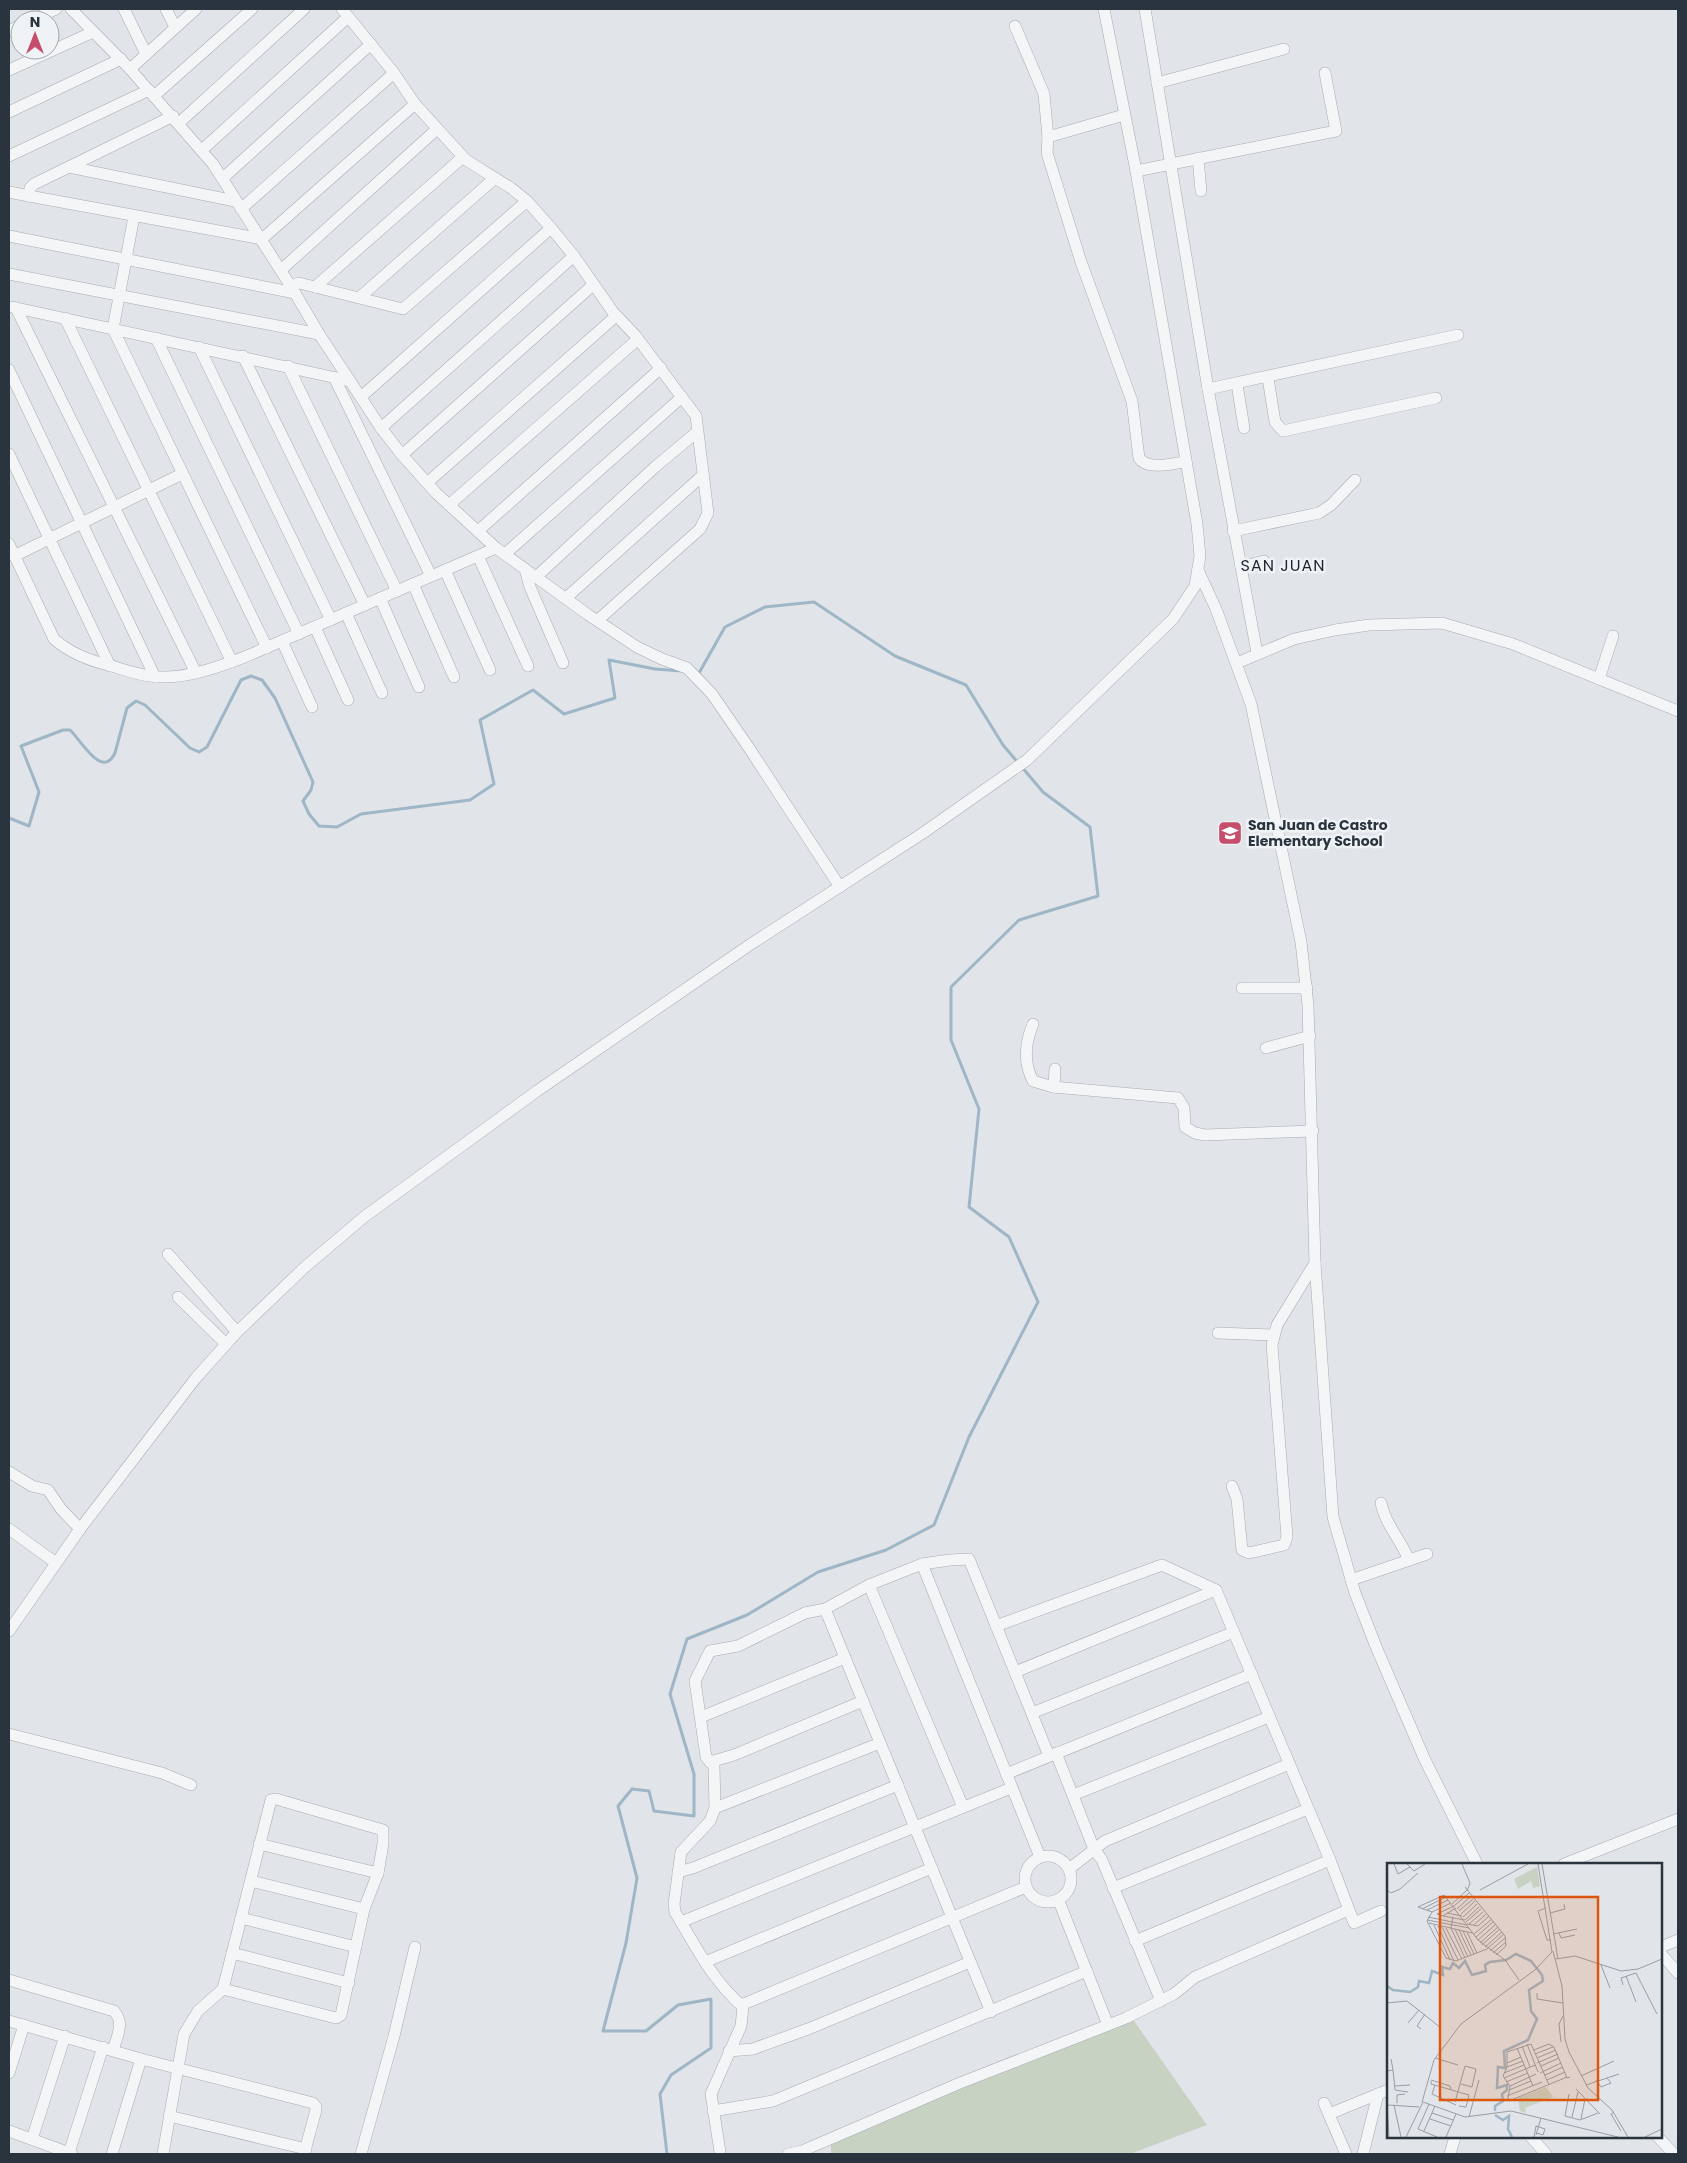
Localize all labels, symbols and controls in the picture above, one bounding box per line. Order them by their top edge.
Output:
north arrow [10,10,60,60]
text: N [30,12,40,32]
district label: SAN JUAN [1240,554,1326,577]
place label: San Juan de Castro Elementary School [1248,815,1388,851]
school or university icon: San Juan de Castro Elementary School [1217,820,1243,846]
inset map [1387,1863,1662,2138]

